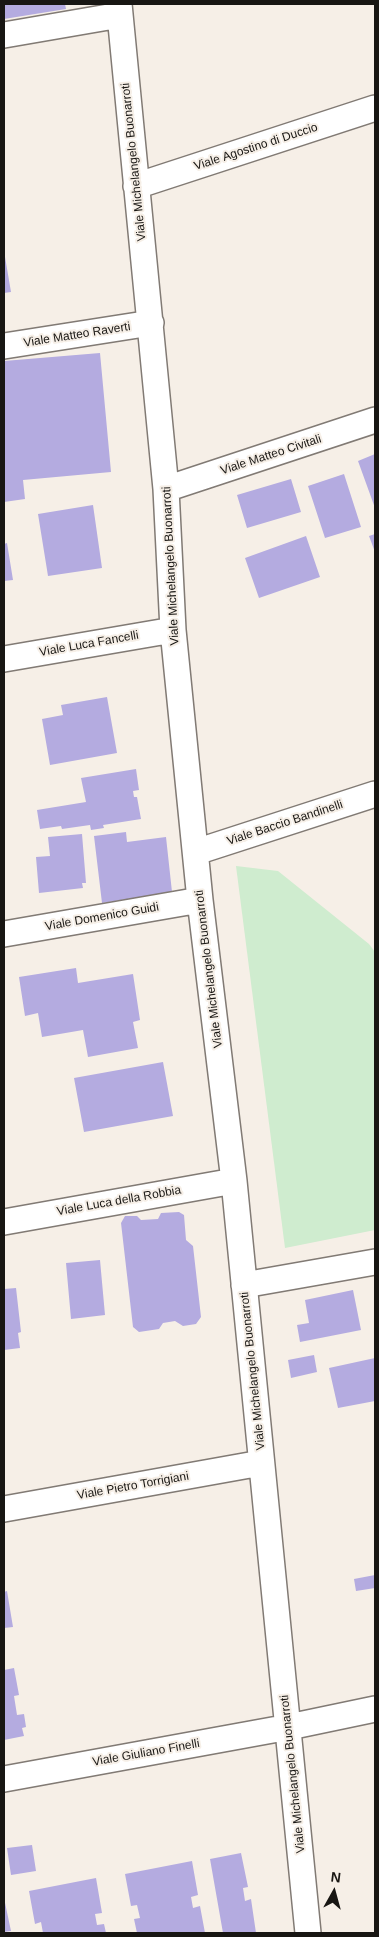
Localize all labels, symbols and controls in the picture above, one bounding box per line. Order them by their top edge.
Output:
street label: Viale Michelangelo Buonarroti [119,82,149,242]
street label: Viale Agostino di Duccio [192,120,320,174]
street label: Viale Matteo Raverti [23,319,131,351]
street label: Viale Matteo Civitali [219,432,323,478]
street label: Viale Michelangelo Buonarroti [160,486,182,646]
street label: Viale Luca Fancelli [38,628,140,660]
street label: Viale Baccio Bandinelli [225,797,345,849]
street label: Viale Michelangelo Buonarroti [192,889,226,1049]
street label: Viale Domenico Guidi [44,900,160,934]
street label: Viale Luca della Robbia [56,1183,182,1219]
street label: Viale Michelangelo Buonarroti [238,1291,268,1451]
street label: Viale Pietro Torrigiani [76,1469,190,1503]
street label: Viale Michelangelo Buonarroti [278,1694,308,1854]
street label: Viale Giuliano Finelli [91,1736,201,1770]
north arrow [309,1867,359,1917]
text: N [330,1869,342,1886]

